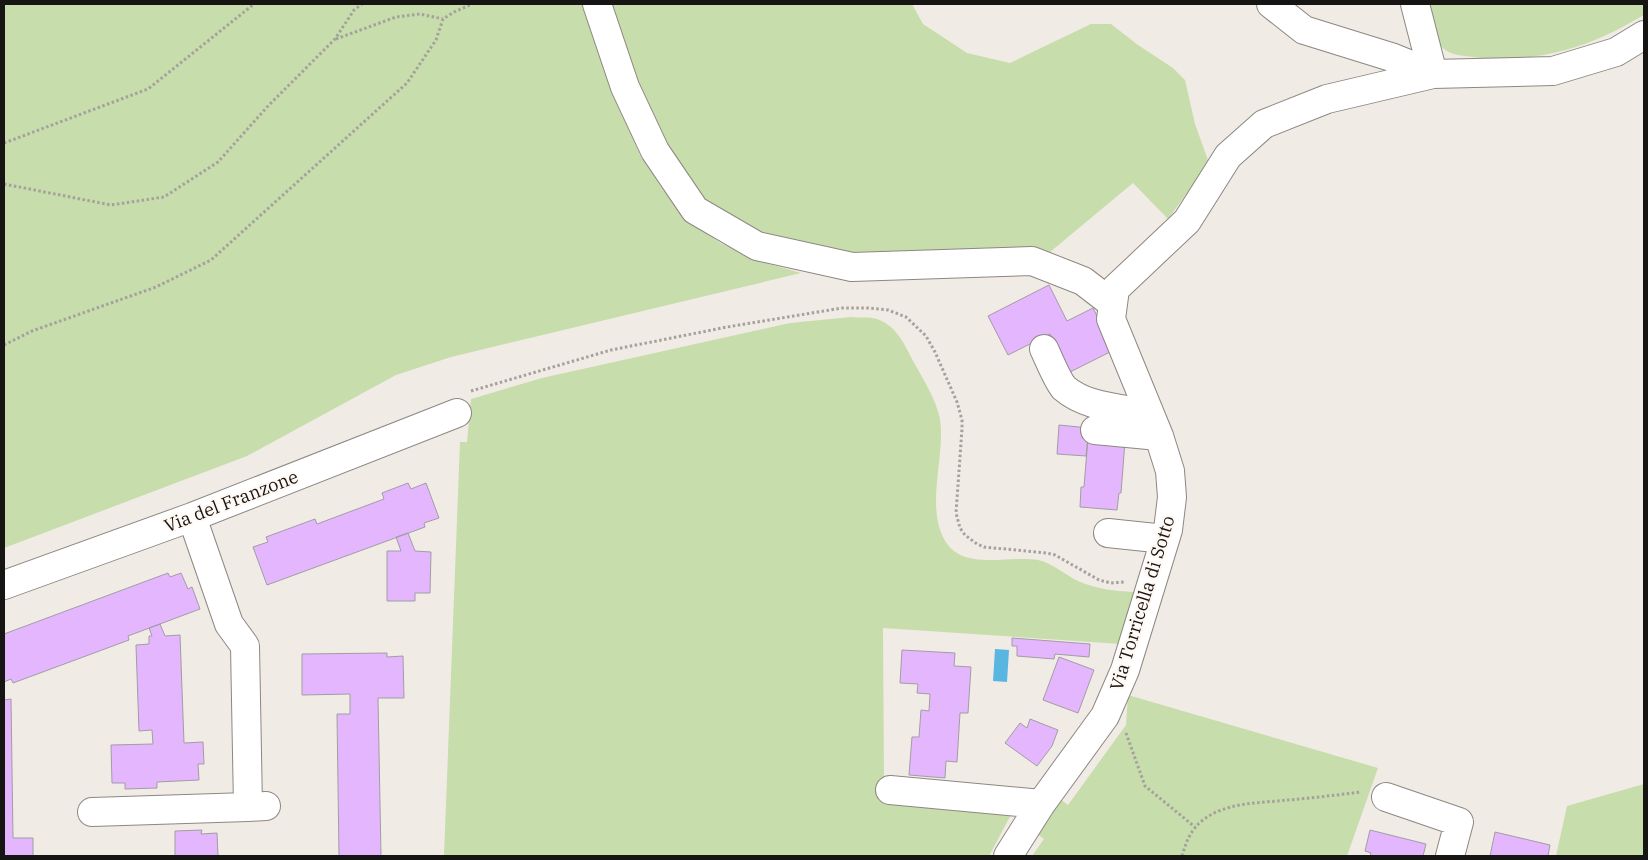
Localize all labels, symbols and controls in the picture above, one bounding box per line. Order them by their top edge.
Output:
street label: Via del Franzone [161,465,301,537]
street label: Via Torricella di Sotto [1104,513,1180,693]

